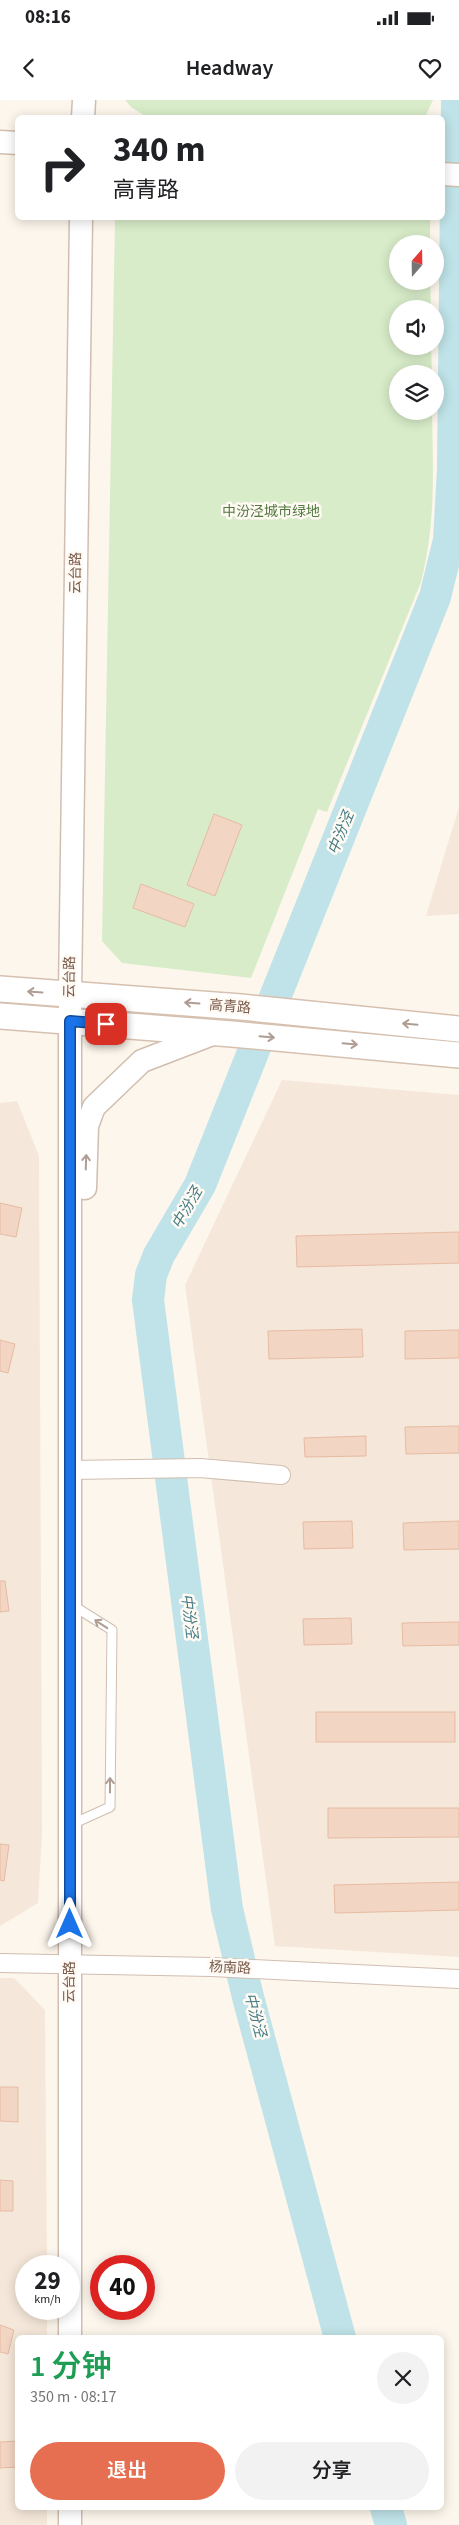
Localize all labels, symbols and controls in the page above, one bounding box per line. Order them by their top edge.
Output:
text: 08:16 [25,4,71,31]
text: Headway [186,52,273,84]
icon: back [15,54,43,82]
icon: heart [416,54,444,82]
text: 340 m [113,125,205,175]
icon: right [30,135,95,200]
text: 高青路 [113,174,179,206]
north arrow [389,235,444,290]
map controls [389,235,444,420]
button: sound [389,300,444,355]
button: layers [389,365,444,420]
park label: 中汾泾城市绿地 [222,502,320,522]
street label: 云台路 [66,552,86,594]
water label: 中汾泾 [323,806,360,858]
street label: 云台路 [60,956,80,998]
one-way arrow [27,987,43,996]
street label: 高青路 [208,995,252,1019]
one-way arrow [185,999,201,1008]
pin [85,1003,127,1045]
icon: arrive [92,1010,120,1038]
one-way arrow [403,1020,419,1029]
one-way arrow [259,1032,275,1041]
one-way arrow [342,1039,358,1049]
one-way arrow [81,1155,90,1171]
water label: 中汾泾 [167,1182,208,1233]
water label: 中汾泾 [176,1592,202,1642]
one-way arrow [94,1618,108,1629]
one-way arrow [105,1777,115,1793]
position arrow [43,1897,95,1949]
street label: 杨南路 [209,1957,251,1979]
street label: 云台路 [60,1961,80,2003]
water label: 中汾泾 [239,1991,271,2041]
speed limit sign: 40 [90,2255,155,2320]
text: 29 [34,2263,61,2299]
text: km/h [34,2291,61,2308]
text: 1 分钟 [30,2345,111,2388]
button: close [377,2352,429,2404]
text: 350 m · 08:17 [30,2386,117,2408]
button: 退出 [30,2442,225,2500]
button: 分享 [235,2442,429,2500]

